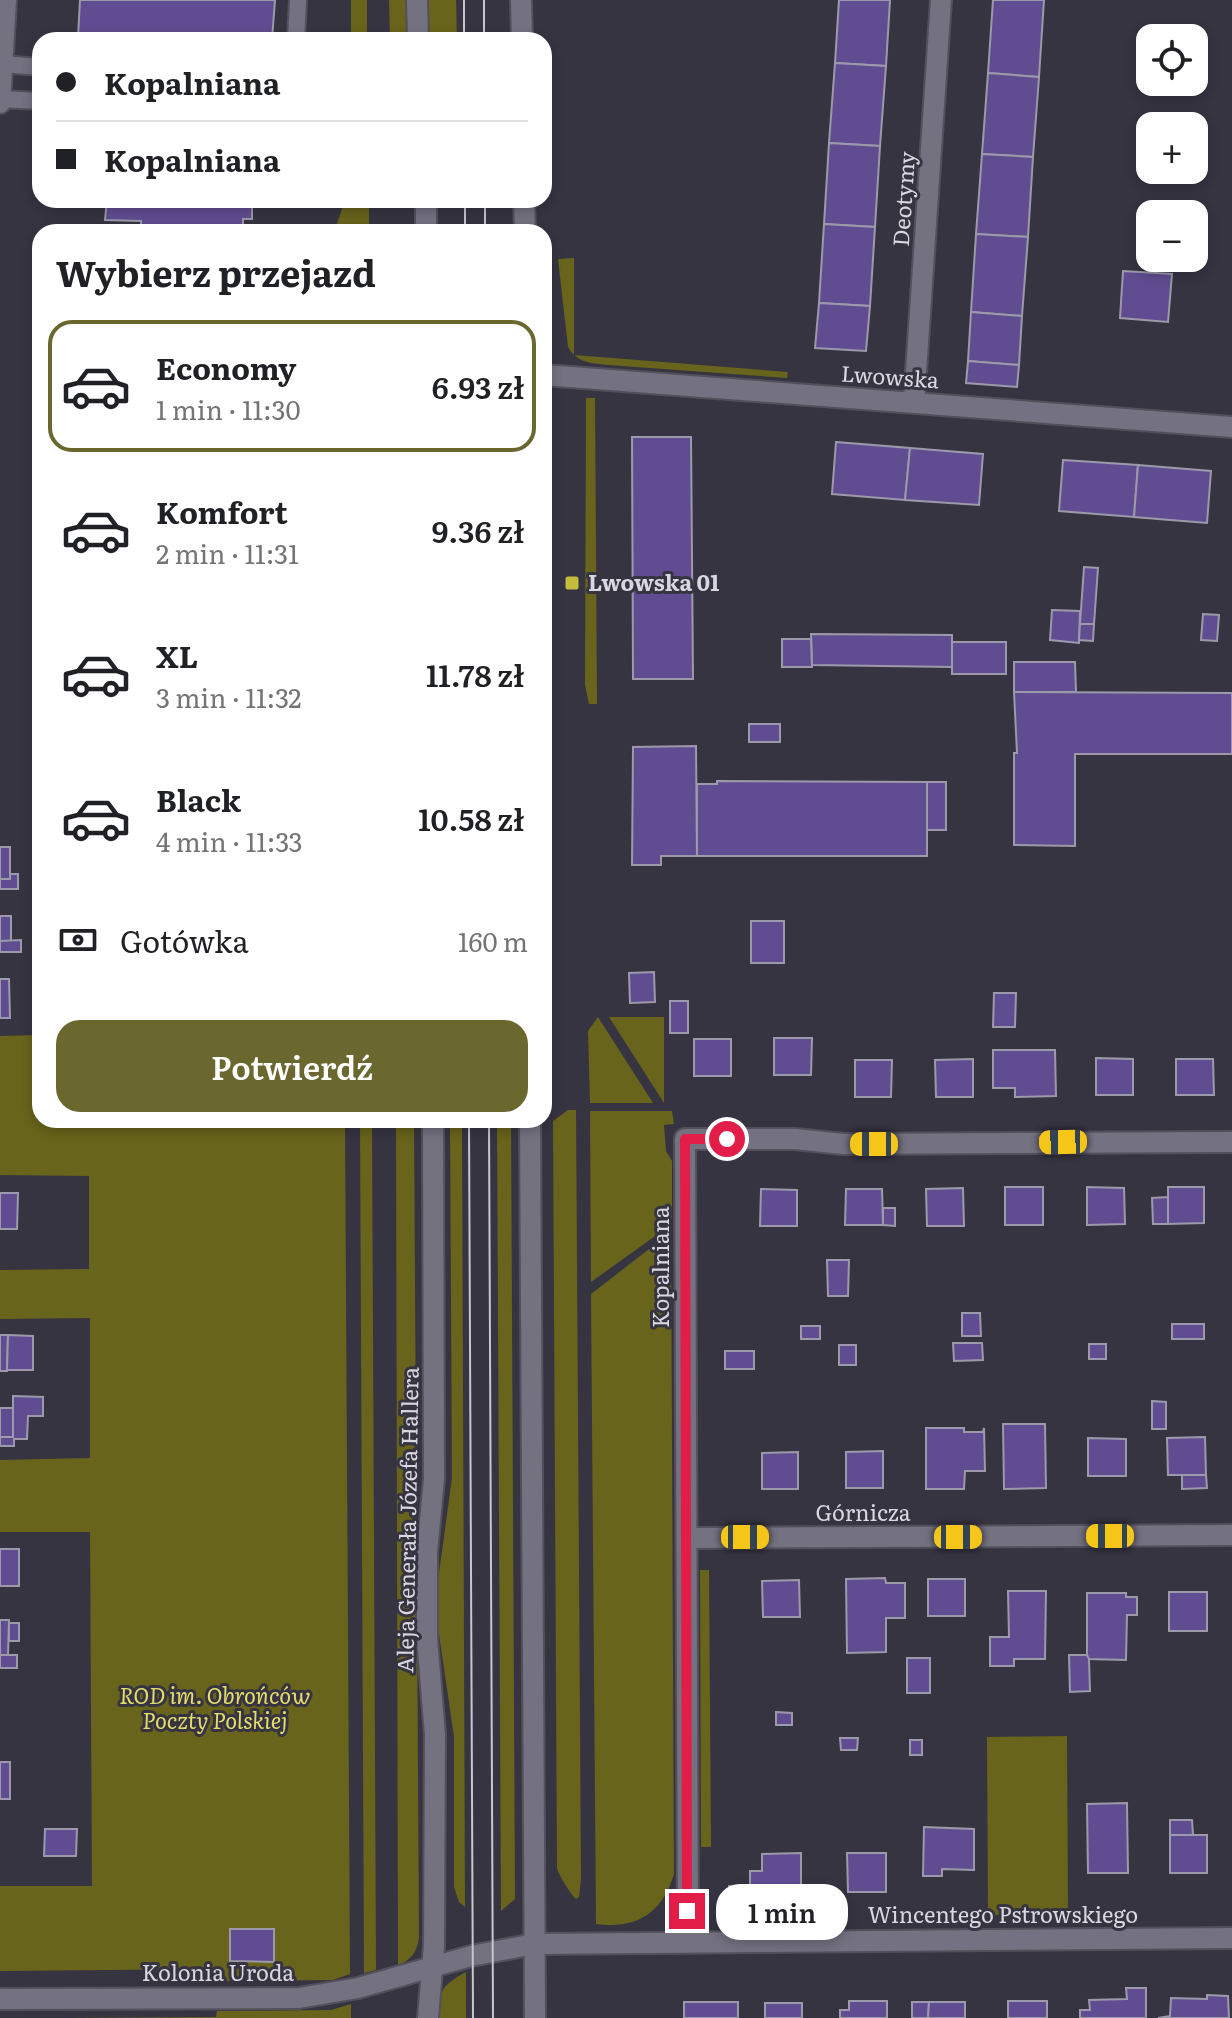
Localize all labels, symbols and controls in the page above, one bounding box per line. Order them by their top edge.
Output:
map controls [1136,24,1208,272]
button: locate [1136,24,1208,96]
text: Kopalniana [104,60,280,104]
button: + [1136,112,1208,184]
text: Kopalniana [104,137,280,181]
street label: Deotymy [883,150,922,247]
button: − [1136,200,1208,272]
text: Wybierz przejazd [56,245,376,298]
text: Economy [156,345,296,389]
icon: car [60,350,132,422]
street label: Lwowska [840,356,940,395]
text: 6.93 zł [432,364,524,408]
text: 1 min · 11:30 [156,389,301,428]
text: Komfort [156,489,288,533]
icon: car [60,494,132,566]
text: 9.36 zł [432,508,524,552]
text: 2 min · 11:31 [156,533,299,572]
place label: Lwowska 01 [588,565,719,598]
marker: Lwowska 01 [563,574,581,592]
text: XL [156,633,198,677]
icon: car [60,638,132,710]
text: 11.78 zł [426,652,524,696]
text: 3 min · 11:32 [156,677,302,716]
text: Black [156,777,241,821]
icon: car [60,782,132,854]
text: 10.58 zł [418,796,524,840]
text: 4 min · 11:33 [156,821,303,860]
icon: cash [56,918,100,962]
text: Gotówka [120,918,249,962]
text: 160 m [458,921,528,960]
button: Potwierdź [56,1020,528,1112]
route start [709,1121,745,1157]
car [1039,1130,1087,1154]
car [850,1132,898,1156]
street label: Kopalniana [643,1206,676,1328]
street label: Aleja Generała Józefa Hallera [387,1367,426,1673]
street label: Górnicza [815,1495,911,1528]
car [1086,1524,1134,1548]
car [721,1525,769,1549]
car [934,1525,982,1549]
park label: ROD im. Obrońców Poczty Polskiej [119,1678,311,1736]
callout: 1 min [715,1883,847,1939]
text: 1 min [748,1892,816,1931]
route end [669,1893,705,1929]
street label: Wincentego Pstrowskiego [868,1897,1138,1930]
street label: Kolonia Uroda [142,1955,294,1988]

